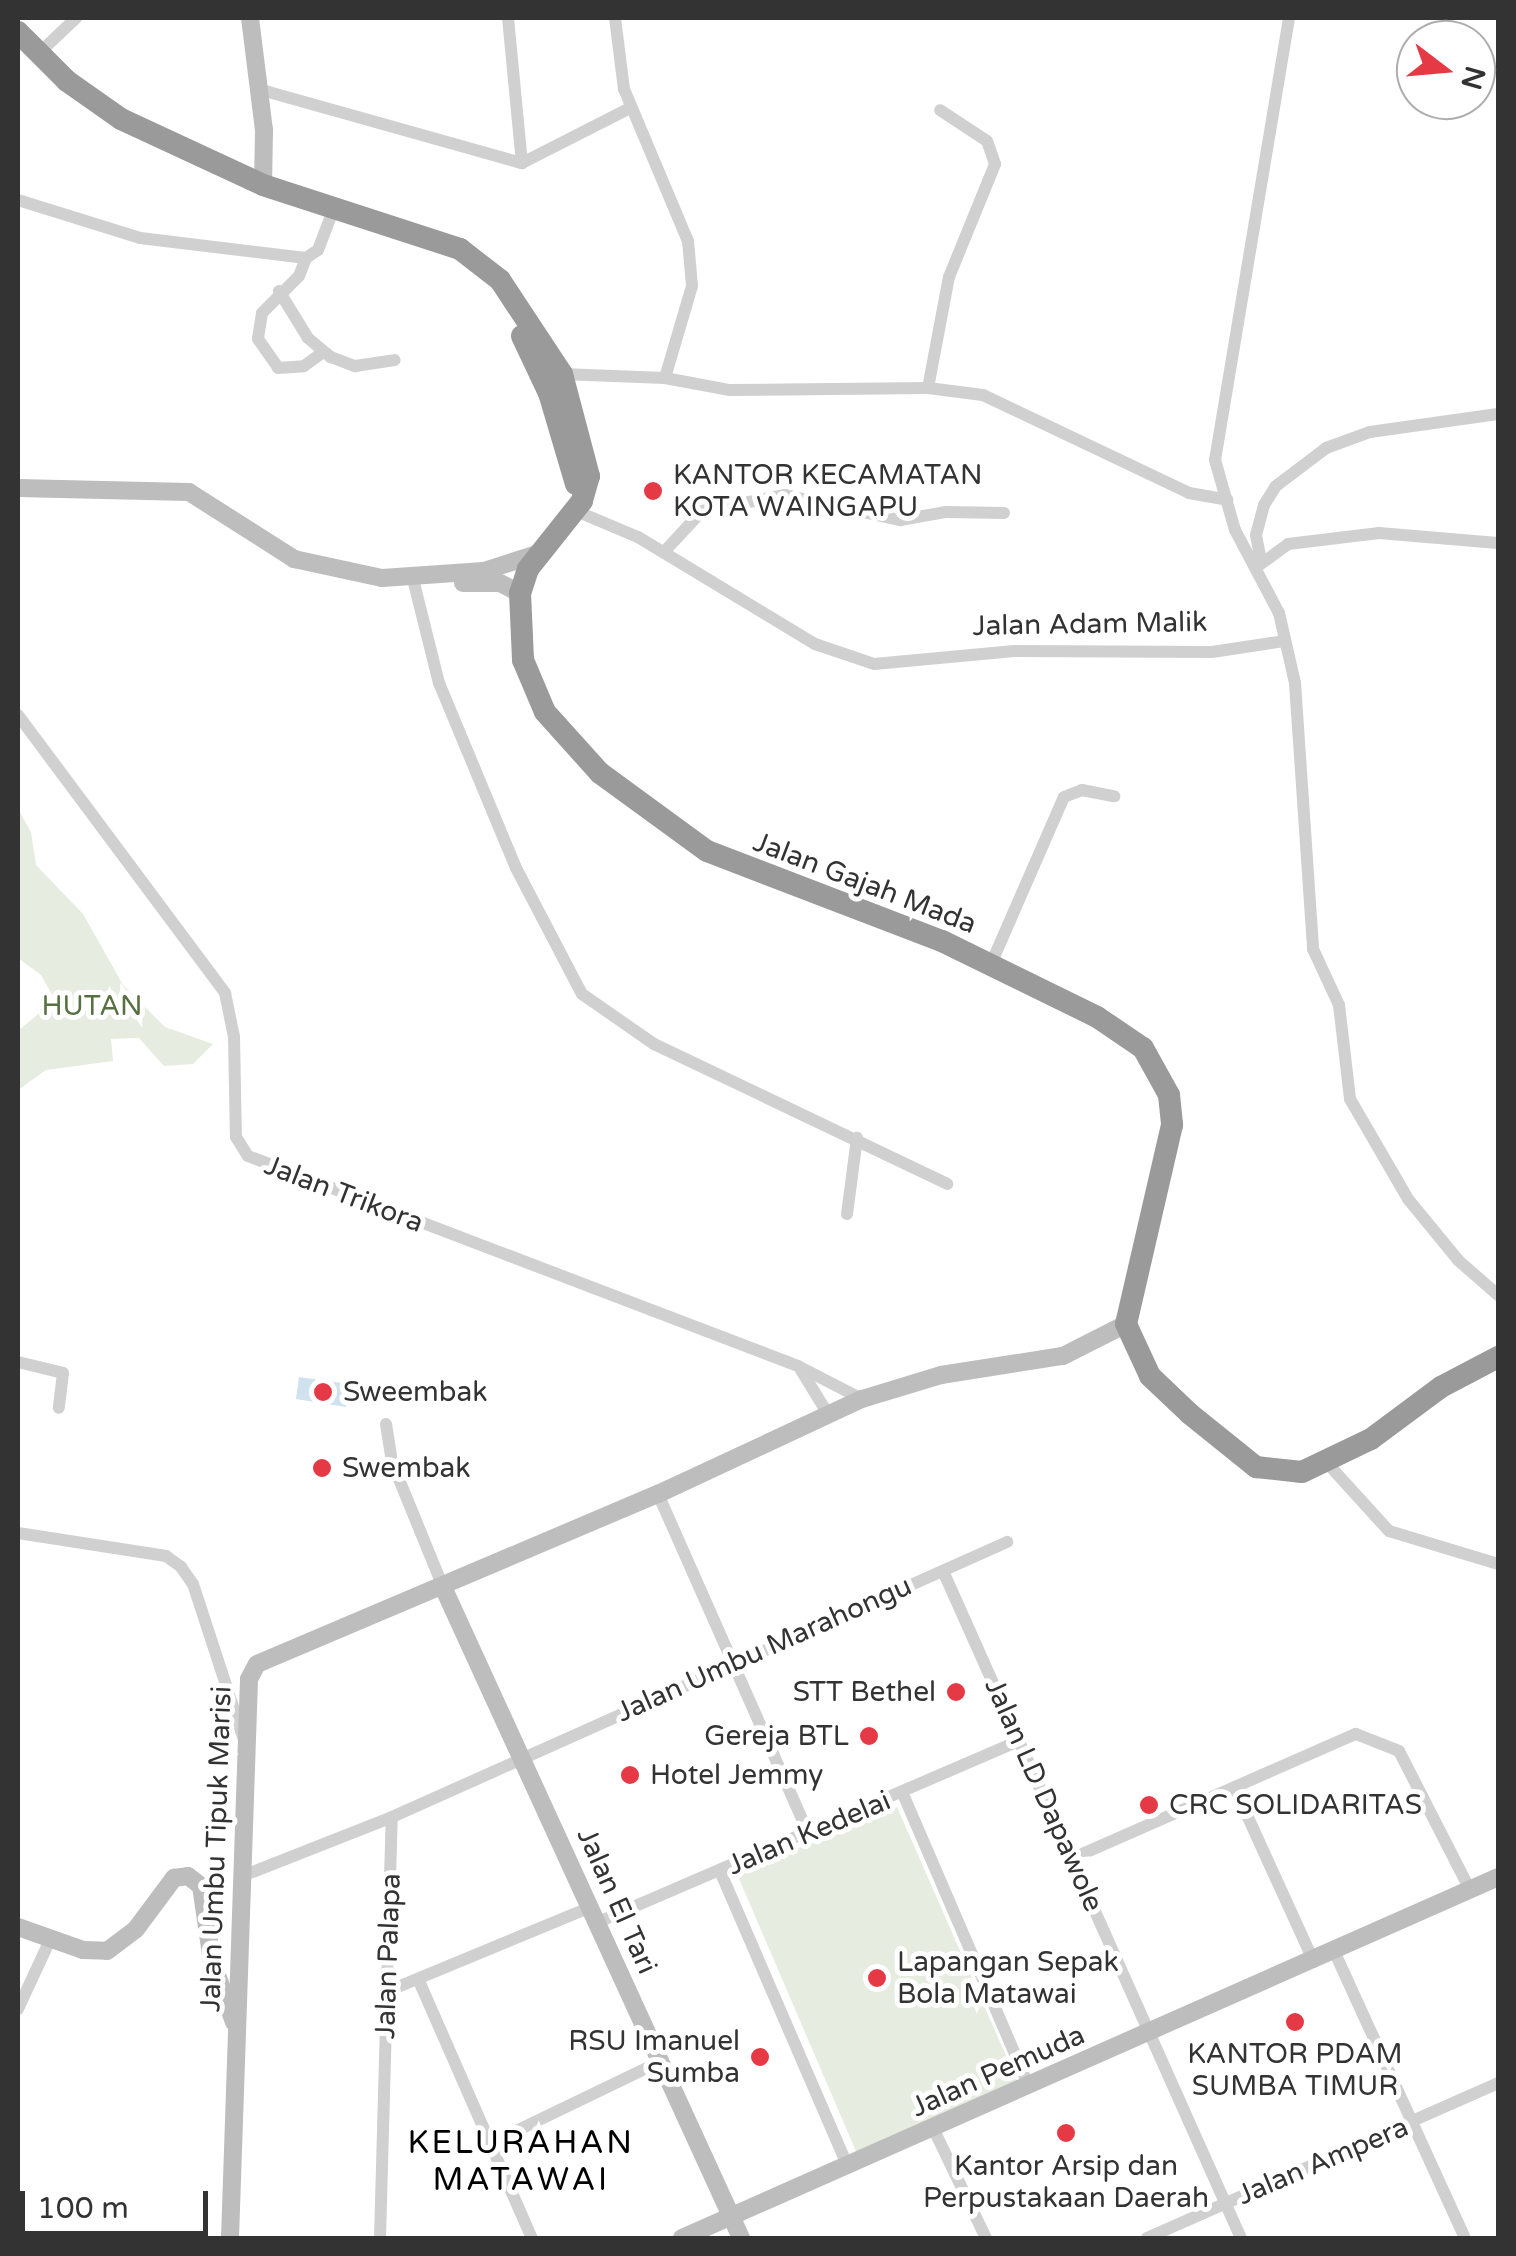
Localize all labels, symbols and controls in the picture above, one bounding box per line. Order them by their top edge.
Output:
north arrow [1396,20,1496,120]
text: N [1453,62,1492,93]
place label: KANTOR KECAMATAN KOTA WAINGAPU [673,458,983,524]
marker: KANTOR KECAMATAN KOTA WAINGAPU [642,480,664,502]
street label: Jalan Adam Malik [972,605,1208,643]
street label: Jalan Gajah Mada [749,825,981,941]
park label: HUTAN [41,989,143,1023]
street label: Jalan Trikora [260,1148,428,1240]
place label: Sweembak [343,1375,487,1409]
marker: Sweembak [312,1381,334,1403]
place label: Swembak [342,1451,471,1485]
marker: Swembak [311,1457,333,1479]
street label: Jalan Umbu Marahongu [611,1569,917,1729]
street label: Jalan LD Dapawole [977,1673,1111,1917]
place label: STT Bethel [793,1675,936,1709]
marker: STT Bethel [945,1681,967,1703]
street label: Jalan Umbu Tipuk Marisi [194,1685,238,2013]
place label: Gereja BTL [704,1719,849,1753]
marker: Gereja BTL [858,1725,880,1747]
place label: Hotel Jemmy [650,1758,823,1792]
marker: Hotel Jemmy [619,1764,641,1786]
street label: Jalan Kedelai [723,1784,895,1882]
place label: CRC SOLIDARITAS [1169,1788,1422,1822]
marker: CRC SOLIDARITAS [1138,1794,1160,1816]
street label: Jalan El Tari [570,1823,664,1979]
street label: Jalan Palapa [368,1873,408,2039]
place label: Lapangan Sepak Bola Matawai [897,1945,1119,2011]
marker: Lapangan Sepak Bola Matawai [866,1967,888,1989]
marker: KANTOR PDAM SUMBA TIMUR [1284,2011,1306,2033]
street label: Jalan Pemuda [906,2018,1090,2124]
place label: RSU Imanuel Sumba [568,2024,740,2090]
place label: KANTOR PDAM SUMBA TIMUR [1187,2037,1403,2103]
marker: RSU Imanuel Sumba [749,2046,771,2068]
street label: Jalan Ampera [1233,2110,1413,2212]
marker: Kantor Arsip dan Perpustakaan Daerah [1055,2122,1077,2144]
district label: KELURAHAN MATAWAI [408,2125,634,2200]
place label: Kantor Arsip dan Perpustakaan Daerah [923,2149,1209,2215]
scale bar [25,2171,212,2233]
text: 100 m [37,2190,129,2227]

